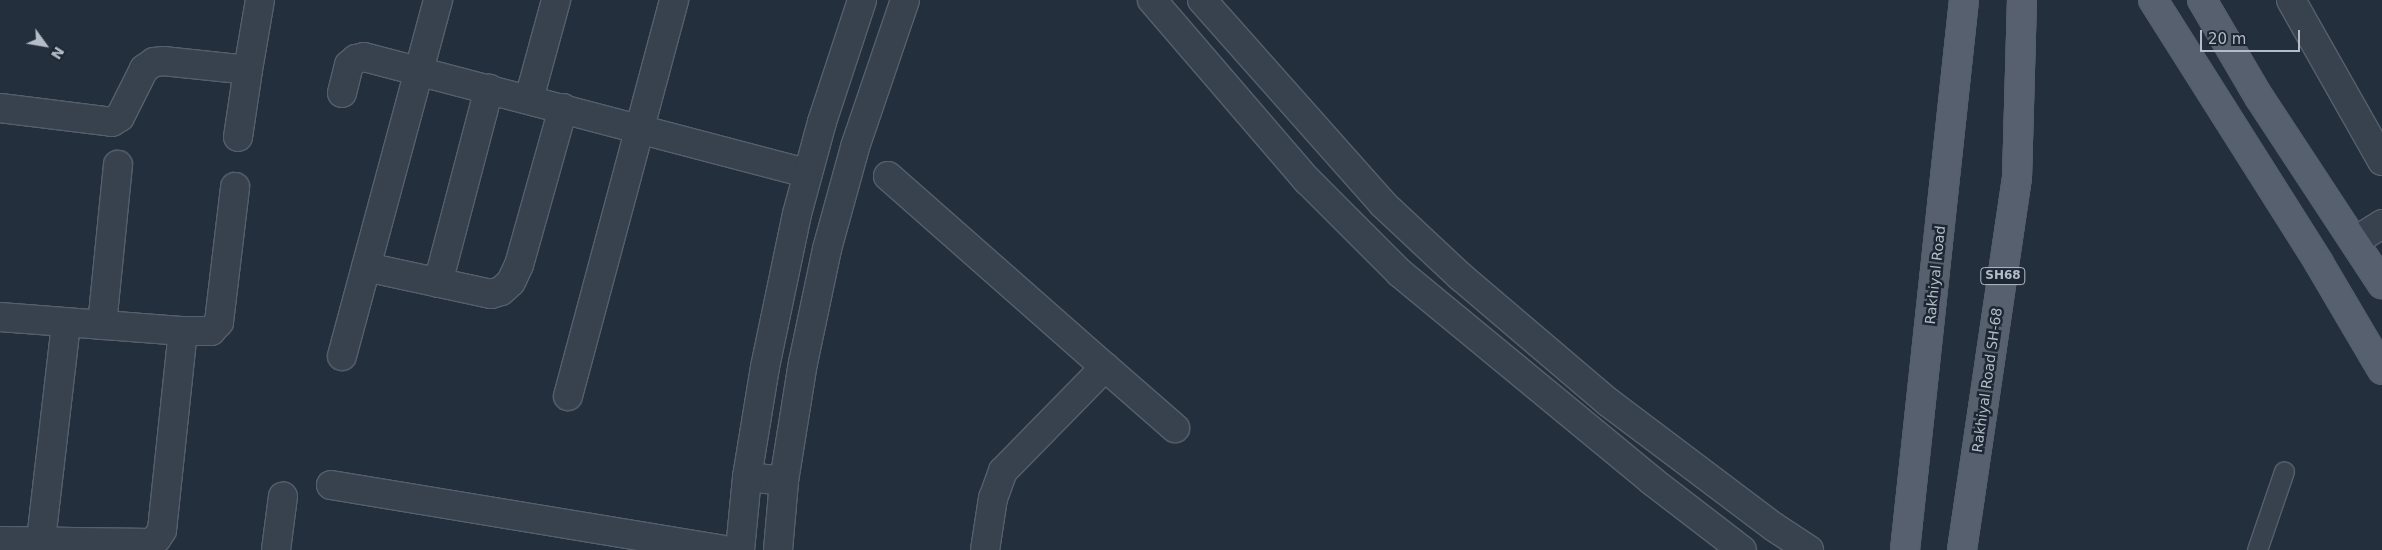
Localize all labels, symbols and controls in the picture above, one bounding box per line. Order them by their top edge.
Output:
north arrow [20,20,70,70]
scale bar [2202,20,2302,52]
text: 20 m [2208,30,2246,48]
text: N [48,44,68,62]
street label: Rakhiyal Road [1921,225,1949,325]
road number: SH68 [1979,266,2027,286]
street label: Rakhiyal Road SH-68 [1969,307,2005,453]

